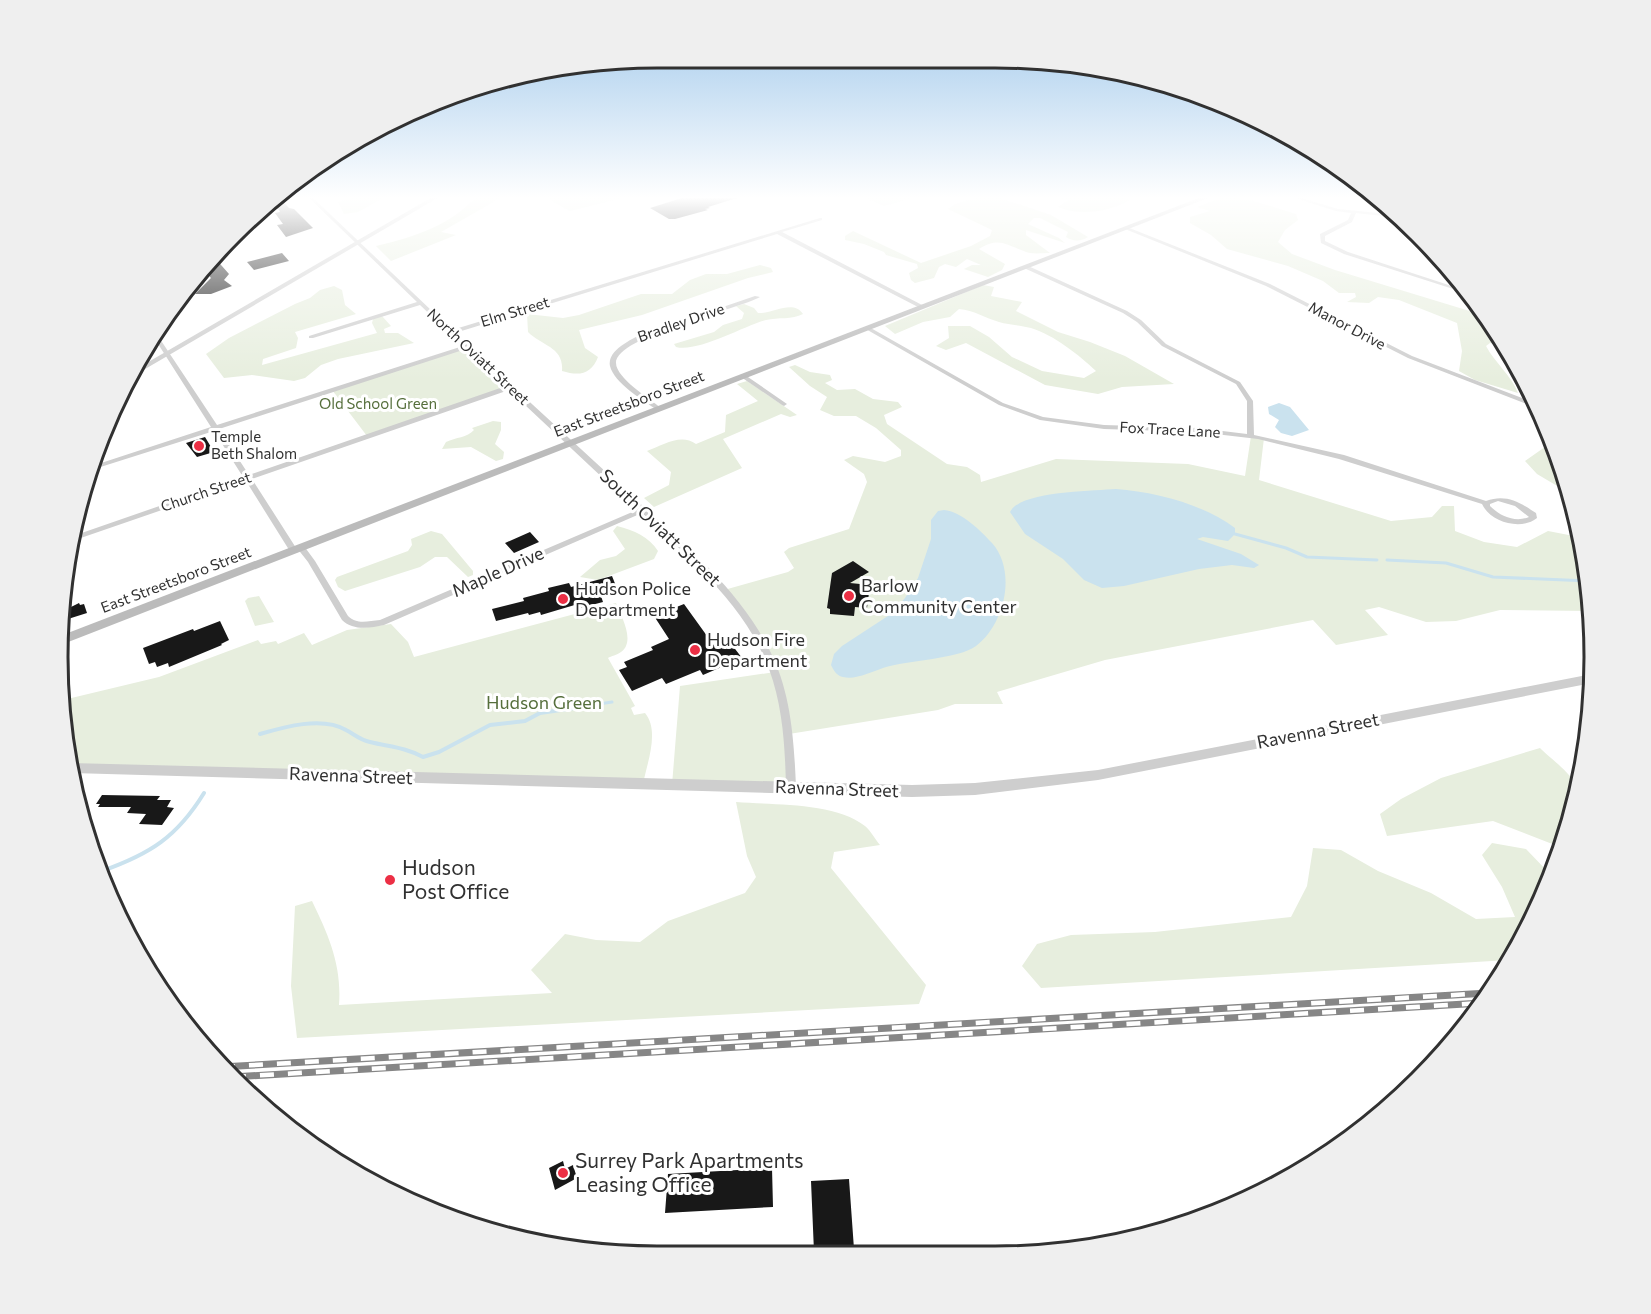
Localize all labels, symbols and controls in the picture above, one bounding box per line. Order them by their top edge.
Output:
street label: Elm Street [478,292,551,330]
street label: Manor Drive [1306,297,1389,353]
street label: Bradley Drive [635,299,726,345]
street label: North Oviatt Street [424,304,533,408]
street label: East Streetsboro Street [551,366,706,440]
park label: Old School Green [319,394,437,412]
street label: Fox Trace Lane [1119,417,1221,441]
place label: Temple Beth Shalom [211,427,297,462]
marker: Temple Beth Shalom [192,439,206,453]
street label: South Oviatt Street [596,464,726,591]
street label: Church Street [158,467,253,515]
street label: Maple Drive [448,541,547,601]
street label: East Streetsboro Street [98,542,253,616]
place label: Barlow Community Center [861,574,1017,617]
place label: Hudson Police Department [575,577,691,620]
marker: Barlow Community Center [842,589,856,603]
marker: Hudson Police Department [556,592,570,606]
place label: Hudson Fire Department [707,628,807,671]
marker: Hudson Fire Department [688,643,702,657]
park label: Hudson Green [486,691,602,713]
street label: Ravenna Street [1255,707,1381,753]
street label: Ravenna Street [289,762,413,788]
street label: Ravenna Street [775,775,899,801]
place label: Hudson Post Office [402,854,509,903]
marker: Hudson Post Office [383,873,397,887]
place label: Surrey Park Apartments Leasing Office [575,1147,804,1196]
marker: Surrey Park Apartments Leasing Office [556,1166,570,1180]

